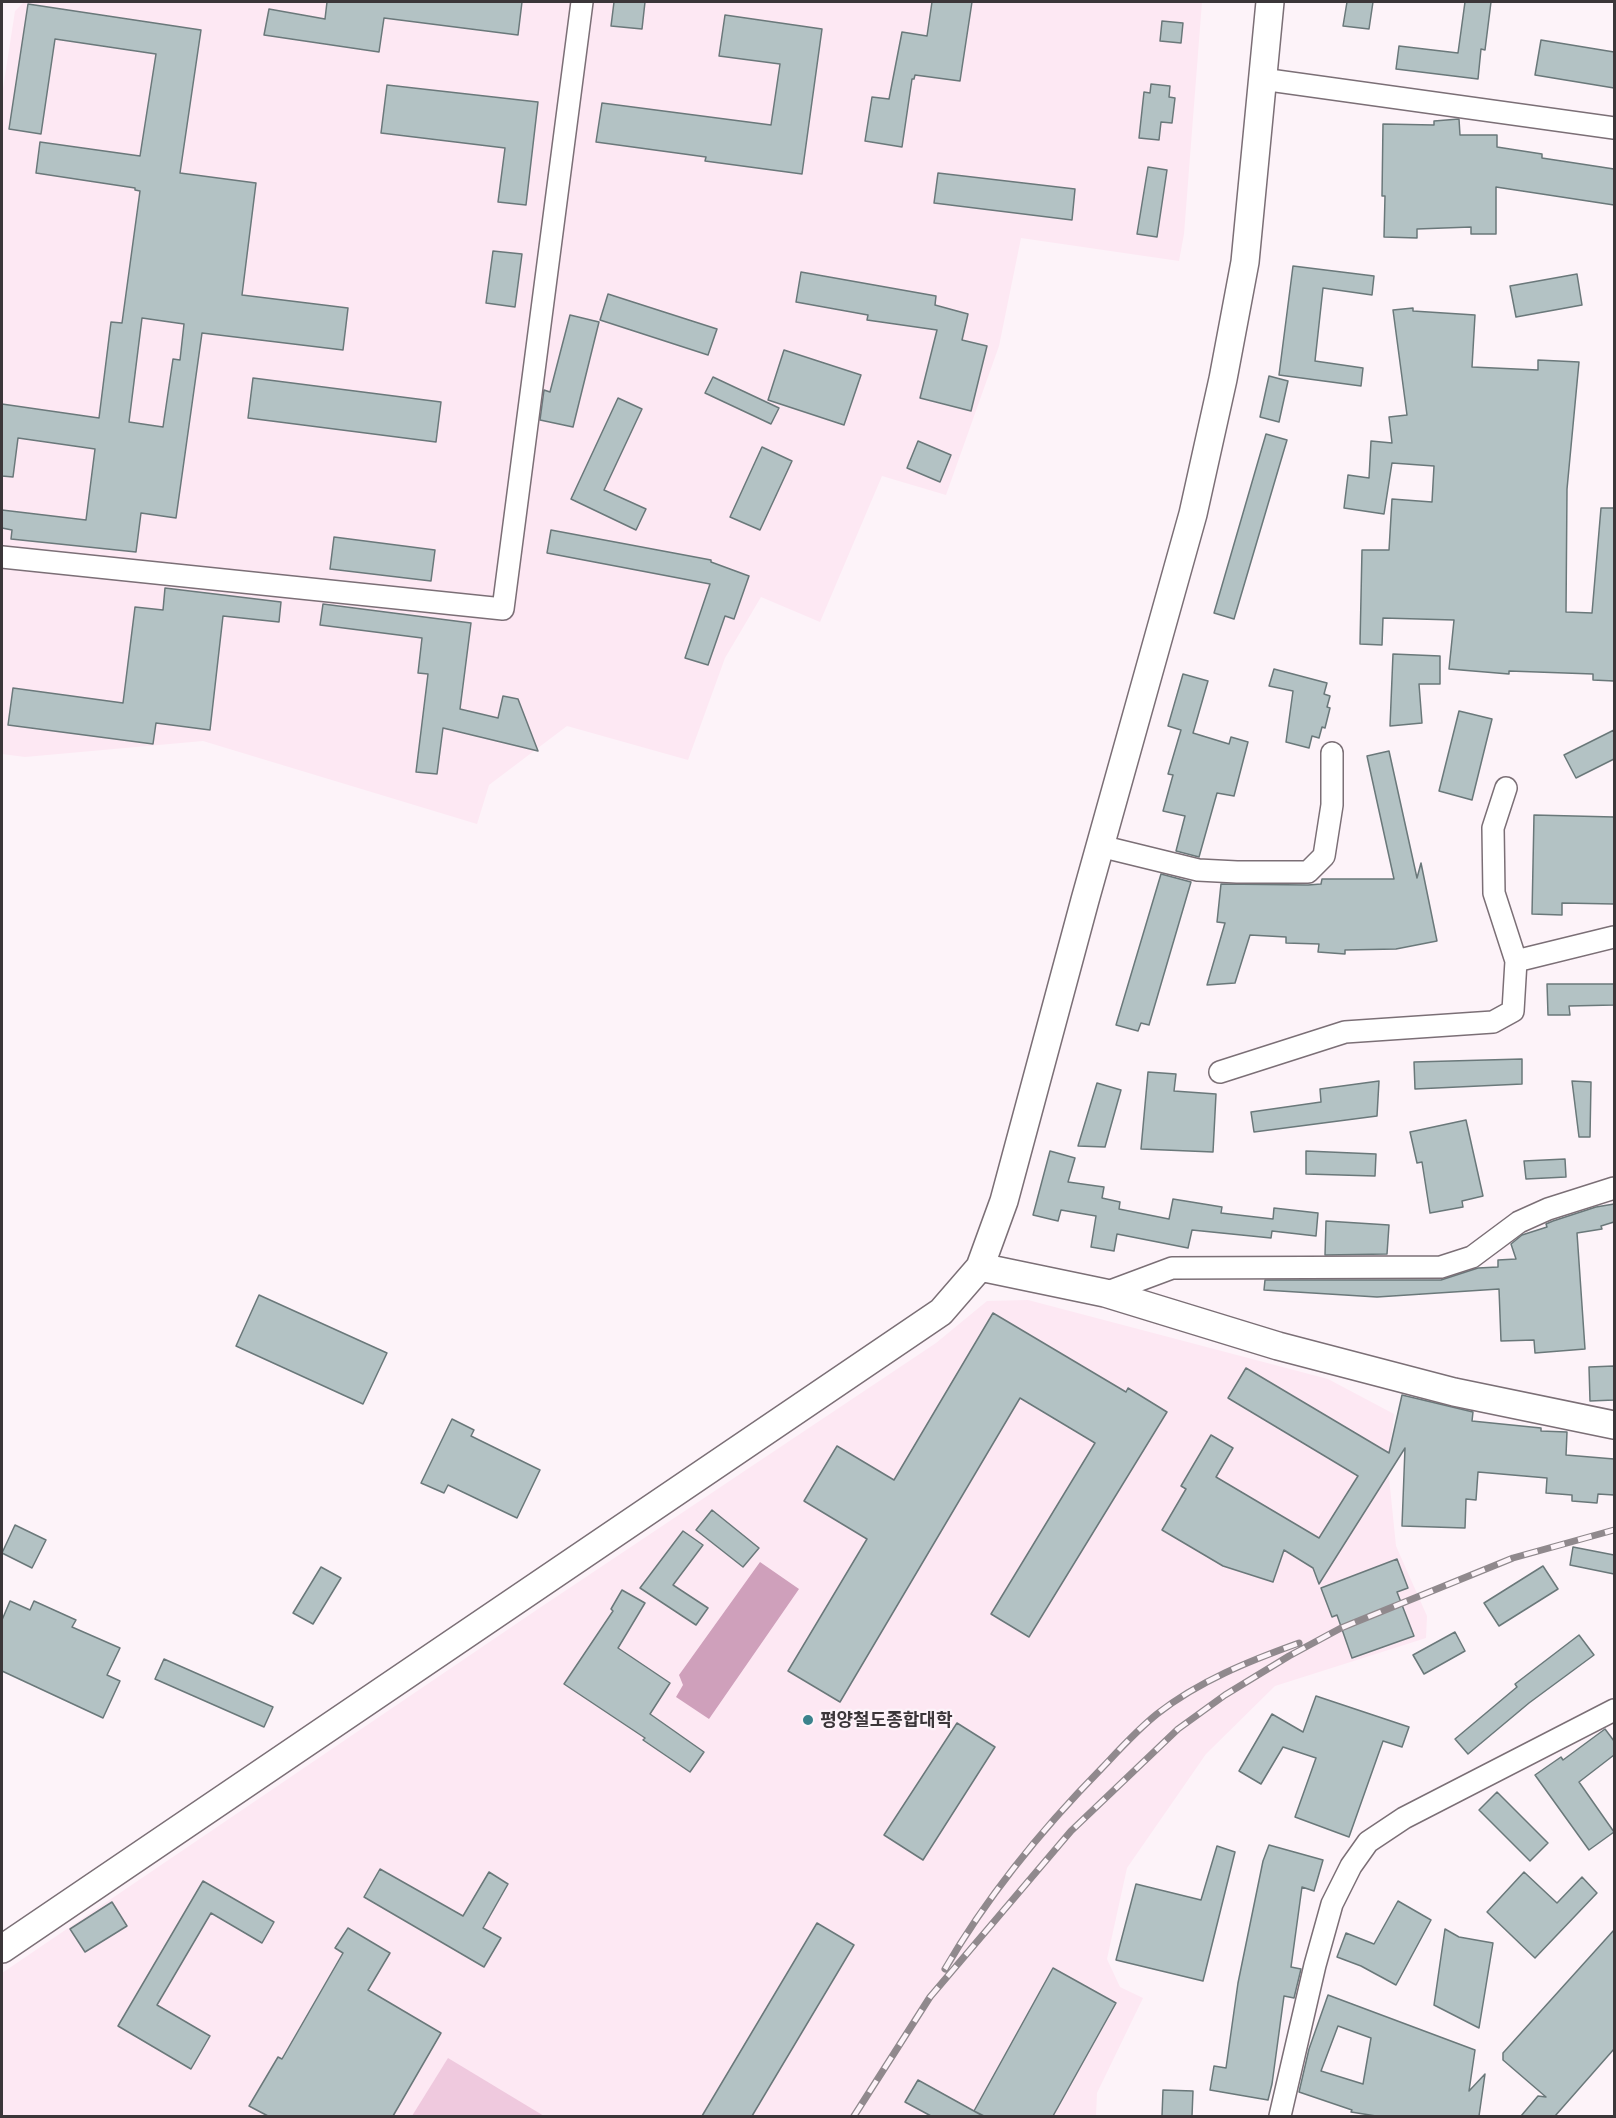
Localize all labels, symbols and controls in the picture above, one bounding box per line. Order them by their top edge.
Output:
place label: 평양철도종합대학 [820,1709,952,1731]
marker: 평양철도종합대학 [801,1713,815,1727]

